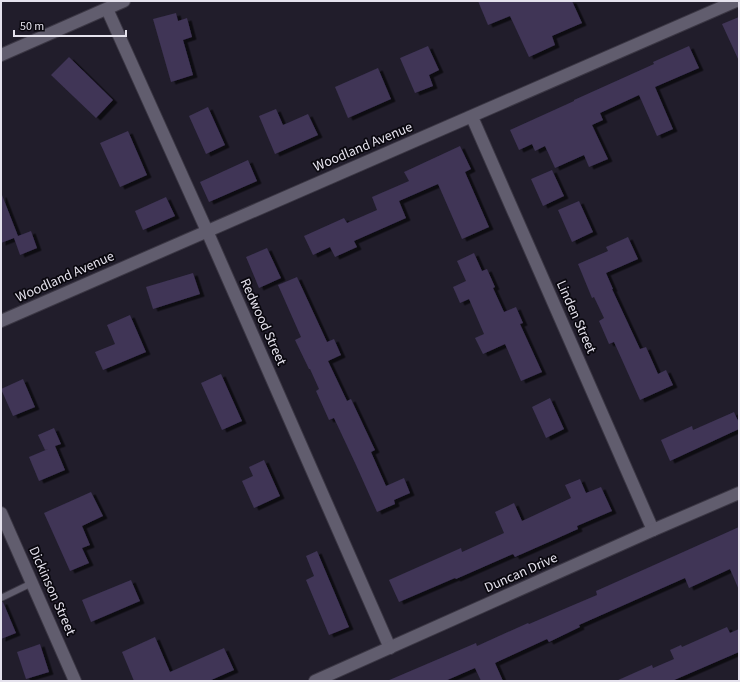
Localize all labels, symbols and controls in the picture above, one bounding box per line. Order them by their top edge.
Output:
scale bar [14,12,126,38]
text: 50 m [20,18,44,35]
street label: Woodland Avenue [310,117,416,177]
street label: Woodland Avenue [13,246,118,308]
street label: Redwood Street [235,275,291,369]
street label: Linden Street [551,277,601,357]
street label: Dickinson Street [23,543,81,639]
street label: Duncan Drive [481,548,561,598]

